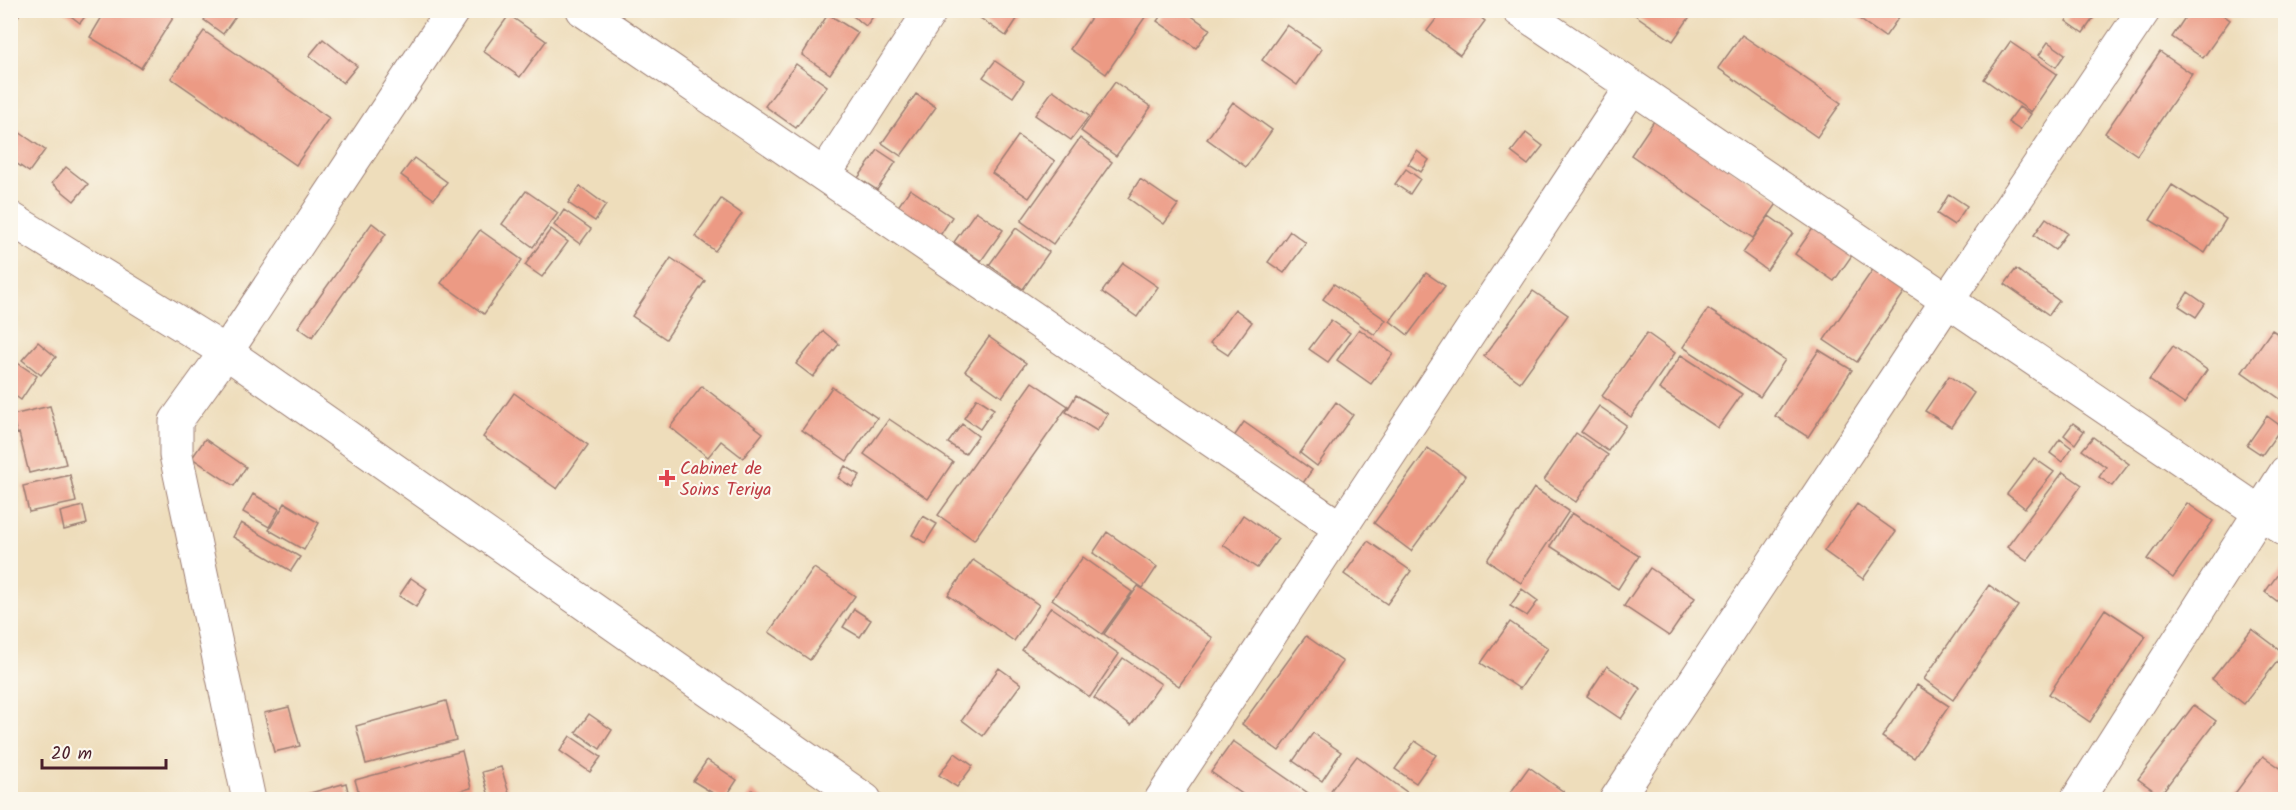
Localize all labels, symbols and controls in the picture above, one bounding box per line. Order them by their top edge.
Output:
place label: Cabinet de Soins Teriya [680,455,771,505]
marker: Cabinet de Soins Teriya [658,469,676,487]
scale bar [42,732,166,770]
text: 20 m [51,740,92,769]

